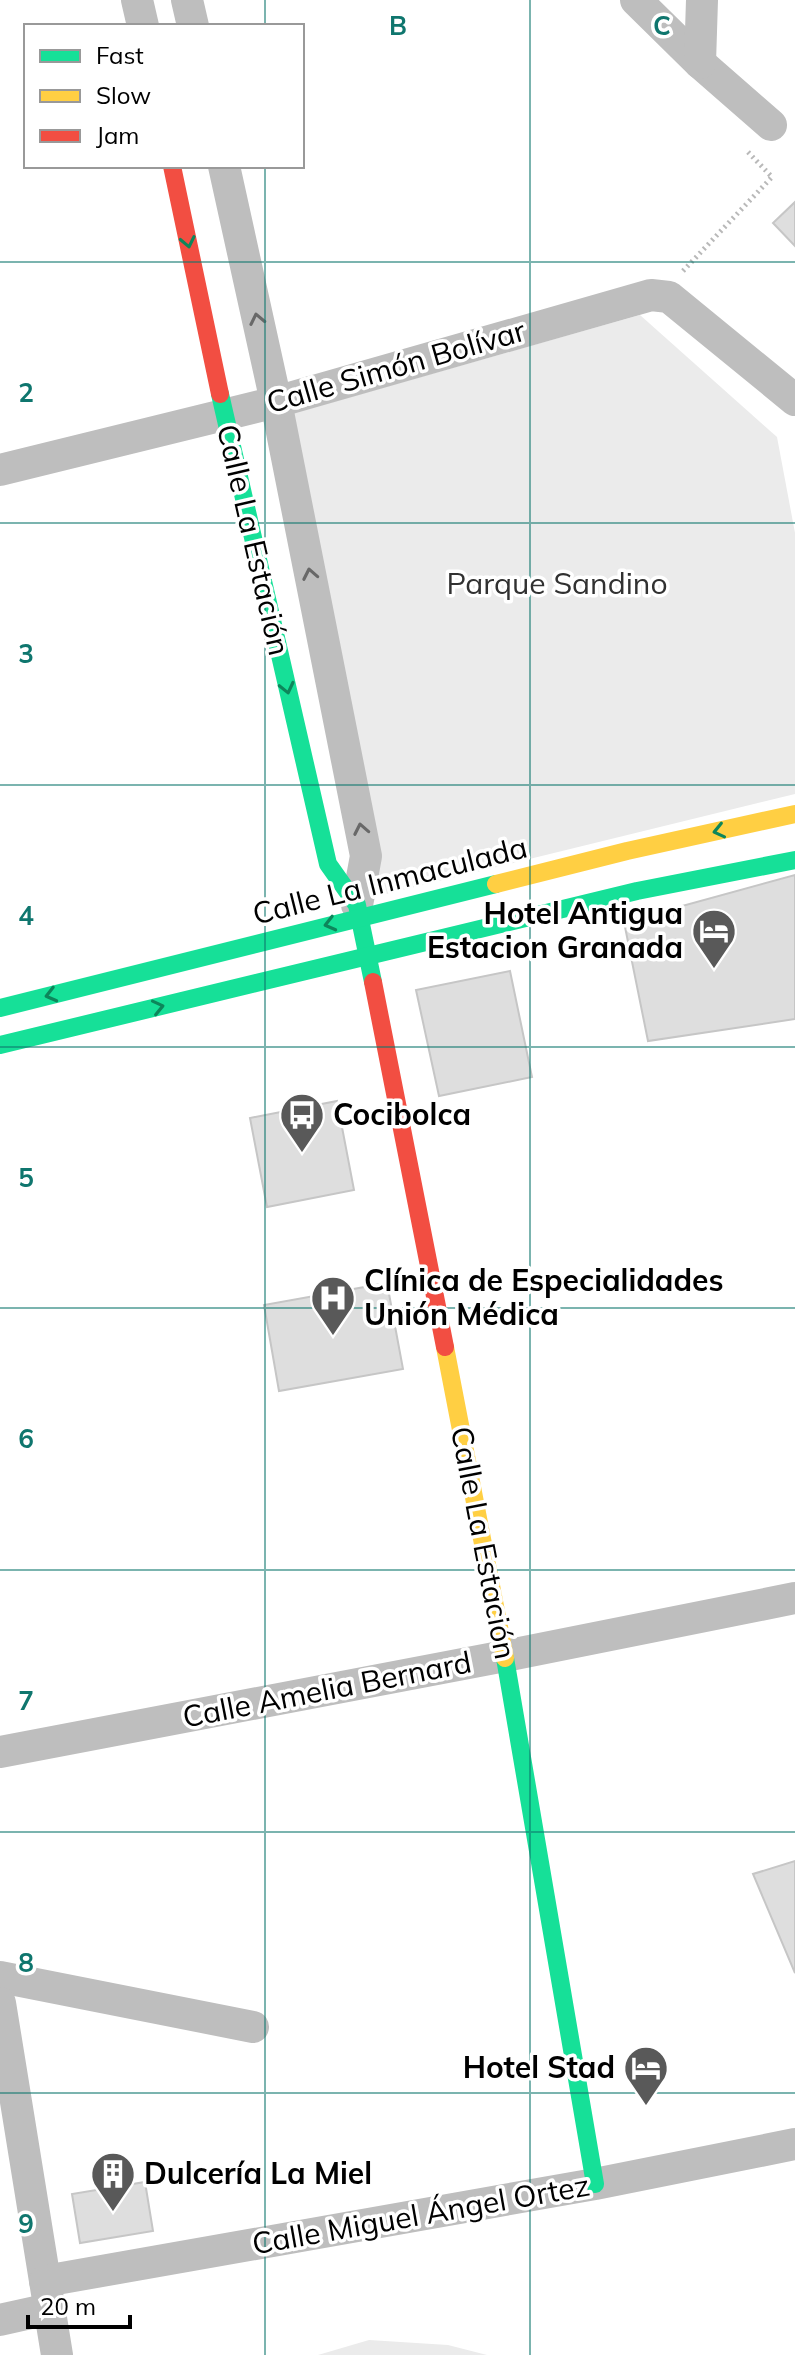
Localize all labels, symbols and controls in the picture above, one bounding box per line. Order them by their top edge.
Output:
text: B [389,9,407,42]
text: C [653,9,671,42]
legend [24,24,304,168]
text: Fast [96,40,144,70]
text: Slow [96,80,151,110]
text: Jam [96,120,139,150]
one-way arrow [179,235,196,249]
street label: Calle Simón Bolívar [262,311,530,421]
one-way arrow [249,313,266,326]
text: 2 [18,376,34,409]
street label: Calle La Estación [209,421,299,659]
park label: Parque Sandino [446,564,668,602]
one-way arrow [302,567,319,581]
text: 3 [18,637,34,670]
one-way arrow [278,680,295,694]
one-way arrow [353,822,370,835]
one-way arrow [713,822,726,839]
street label: Calle La Inmaculada [249,828,531,933]
place label: Hotel Antigua Estacion Granada [427,894,683,966]
text: 4 [18,899,34,932]
hotel icon: Hotel Antigua Estacion Granada [690,907,738,970]
one-way arrow [324,915,337,932]
one-way arrow [44,986,58,1003]
one-way arrow [150,999,164,1016]
bus stop icon: Cocibolca [278,1091,326,1154]
place label: Cocibolca [333,1095,471,1133]
text: 5 [18,1161,34,1194]
place label: Clínica de Especialidades Unión Médica [364,1261,724,1333]
hospital icon: Clínica de Especialidades Unión Médica [309,1274,357,1337]
text: 6 [18,1422,34,1455]
street label: Calle La Estación [443,1423,525,1662]
street label: Calle Amelia Bernard [179,1642,474,1736]
text: 7 [18,1684,34,1717]
text: 8 [18,1946,34,1979]
hotel icon: Hotel Stad [622,2044,670,2107]
place label: Hotel Stad [463,2048,615,2086]
building icon: Dulcería La Miel [89,2150,137,2213]
place label: Dulcería La Miel [144,2154,372,2192]
street label: Calle Miguel Ángel Ortez [249,2166,593,2262]
text: 9 [18,2207,34,2240]
scale bar [28,2279,130,2329]
text: 20 m [40,2291,96,2321]

